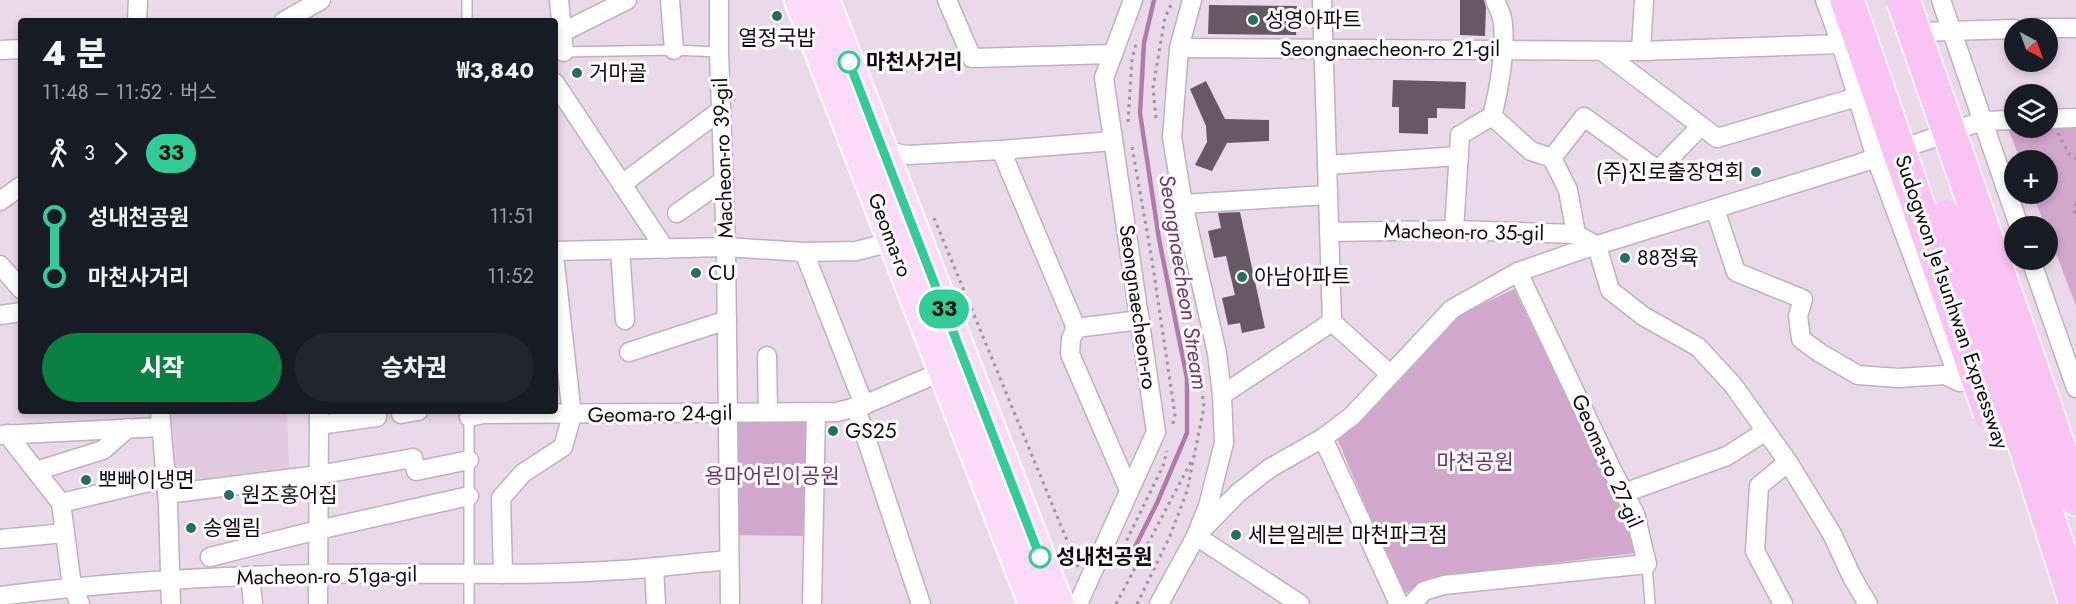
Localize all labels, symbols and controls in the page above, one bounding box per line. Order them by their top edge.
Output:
place label: 성영아파트 [1265,5,1362,35]
marker: 열정국밥 [770,9,784,23]
marker: 성영아파트 [1246,13,1260,27]
north arrow [2004,18,2058,72]
map controls [2004,18,2058,270]
place label: 열정국밥 [738,23,816,53]
text: 4 분 [42,30,106,77]
street label: Seongnaecheon-ro 21-gil [1280,34,1500,64]
place label: 마천사거리 [866,47,963,77]
marker: 마천사거리 [838,51,860,73]
text: ₩3,840 [457,54,534,86]
place label: 거마골 [589,58,647,88]
marker: 거마골 [570,66,584,80]
street label: Macheon-ro 39-gil [705,77,741,239]
text: 11:48 – 11:52 · 버스 [42,78,217,107]
button: layers [2004,84,2058,138]
icon: walk [42,137,75,170]
icon: forward [104,137,137,170]
text: 33 [158,138,184,168]
text: 3 [84,139,95,168]
button: + [2004,150,2058,204]
street label: Sudogwon Je1sunhwan Expressway [1887,151,2017,454]
place label: (주)진로출장연회 [1596,157,1744,187]
marker: (주)진로출장연회 [1749,165,1763,179]
water label: Seongnaecheon Stream [1151,172,1217,392]
street label: Geoma-ro [860,189,920,281]
text: 성내천공원 [88,201,189,233]
text: 11:51 [490,202,534,231]
street label: Macheon-ro 35-gil [1383,216,1545,248]
button: − [2004,216,2058,270]
street label: Seongnaecheon-ro [1112,223,1164,391]
place label: 88정육 [1637,243,1699,273]
marker: 88정육 [1618,251,1632,265]
place label: CU [708,258,736,288]
text: 마천사거리 [88,261,189,293]
text: 11:52 [487,262,534,291]
place label: 아남아파트 [1254,262,1351,292]
marker: CU [689,266,703,280]
marker: 아남아파트 [1235,270,1249,284]
line badge: 33 [917,290,971,328]
text: 33 [931,294,957,324]
button: 시작 [42,333,282,402]
button: 승차권 [294,333,534,402]
street label: Geoma-ro 27-gil [1564,389,1650,533]
street label: Geoma-ro 24-gil [587,398,733,430]
place label: GS25 [845,416,897,446]
marker: GS25 [826,424,840,438]
park label: 마천공원 [1436,447,1514,477]
park label: 용마어린이공원 [704,461,840,491]
place label: 뽀빠이냉면 [98,465,195,495]
marker: 뽀빠이냉면 [79,473,93,487]
place label: 원조홍어집 [241,480,338,510]
marker: 원조홍어집 [222,488,236,502]
place label: 송엘림 [203,513,261,543]
place label: 세븐일레븐 마천파크점 [1248,520,1448,550]
marker: 송엘림 [184,521,198,535]
marker: 세븐일레븐 마천파크점 [1229,528,1243,542]
place label: 성내천공원 [1056,542,1153,572]
marker: 성내천공원 [1029,546,1051,568]
street label: Macheon-ro 51ga-gil [236,559,418,593]

